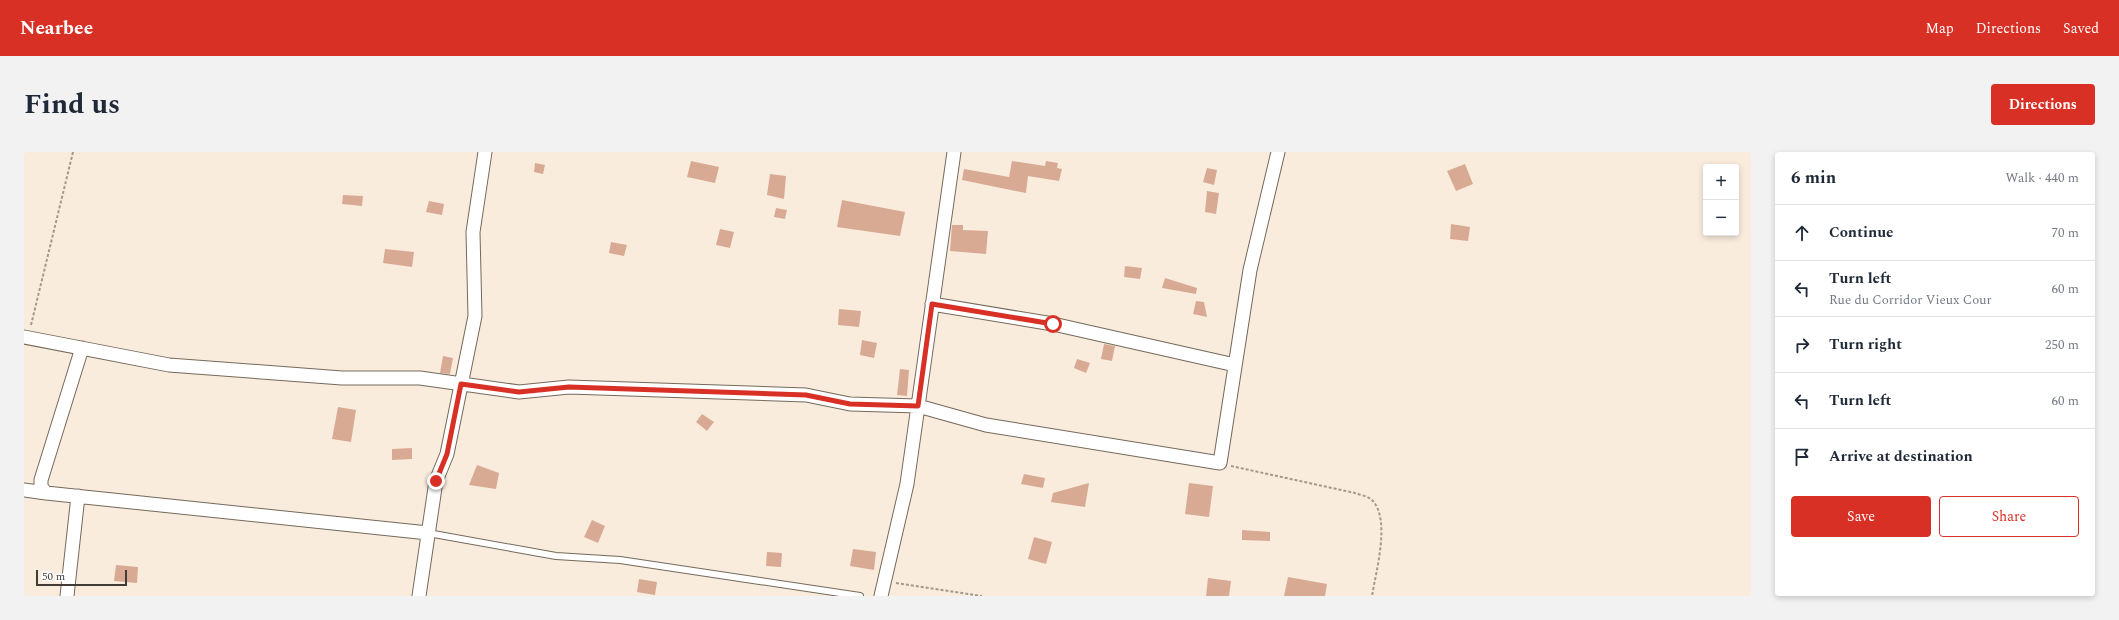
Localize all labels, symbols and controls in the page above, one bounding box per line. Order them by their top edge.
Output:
text: Nearbee [20,14,93,43]
text: Map [1926,18,1954,39]
text: Directions [1976,18,2041,39]
text: Saved [2063,18,2099,39]
text: Find us [24,83,120,126]
button: Directions [1991,84,2095,125]
map controls [1703,164,1739,236]
button: + [1703,164,1739,200]
text: 6 min [1791,165,1836,191]
text: Walk · 440 m [2005,168,2079,188]
button: − [1703,200,1739,236]
text: Continue [1829,221,1894,244]
icon: ahead [1791,222,1813,244]
text: 70 m [2052,223,2079,243]
text: Turn left [1829,267,1891,290]
icon: left [1791,278,1813,300]
text: 60 m [2052,279,2079,299]
text: Rue du Corridor Vieux Cour [1829,290,1992,310]
route start [1044,315,1062,333]
text: Turn right [1829,333,1902,356]
icon: right [1791,334,1813,356]
text: 250 m [2045,335,2079,355]
text: Turn left [1829,389,1891,412]
icon: left [1791,390,1813,412]
text: 60 m [2052,391,2079,411]
text: Arrive at destination [1829,445,1973,468]
icon: arrive [1791,446,1813,468]
route end [427,472,445,490]
button: Save [1791,496,1931,537]
button: Share [1939,496,2079,537]
scale bar [36,568,127,587]
text: 50 m [42,568,65,585]

